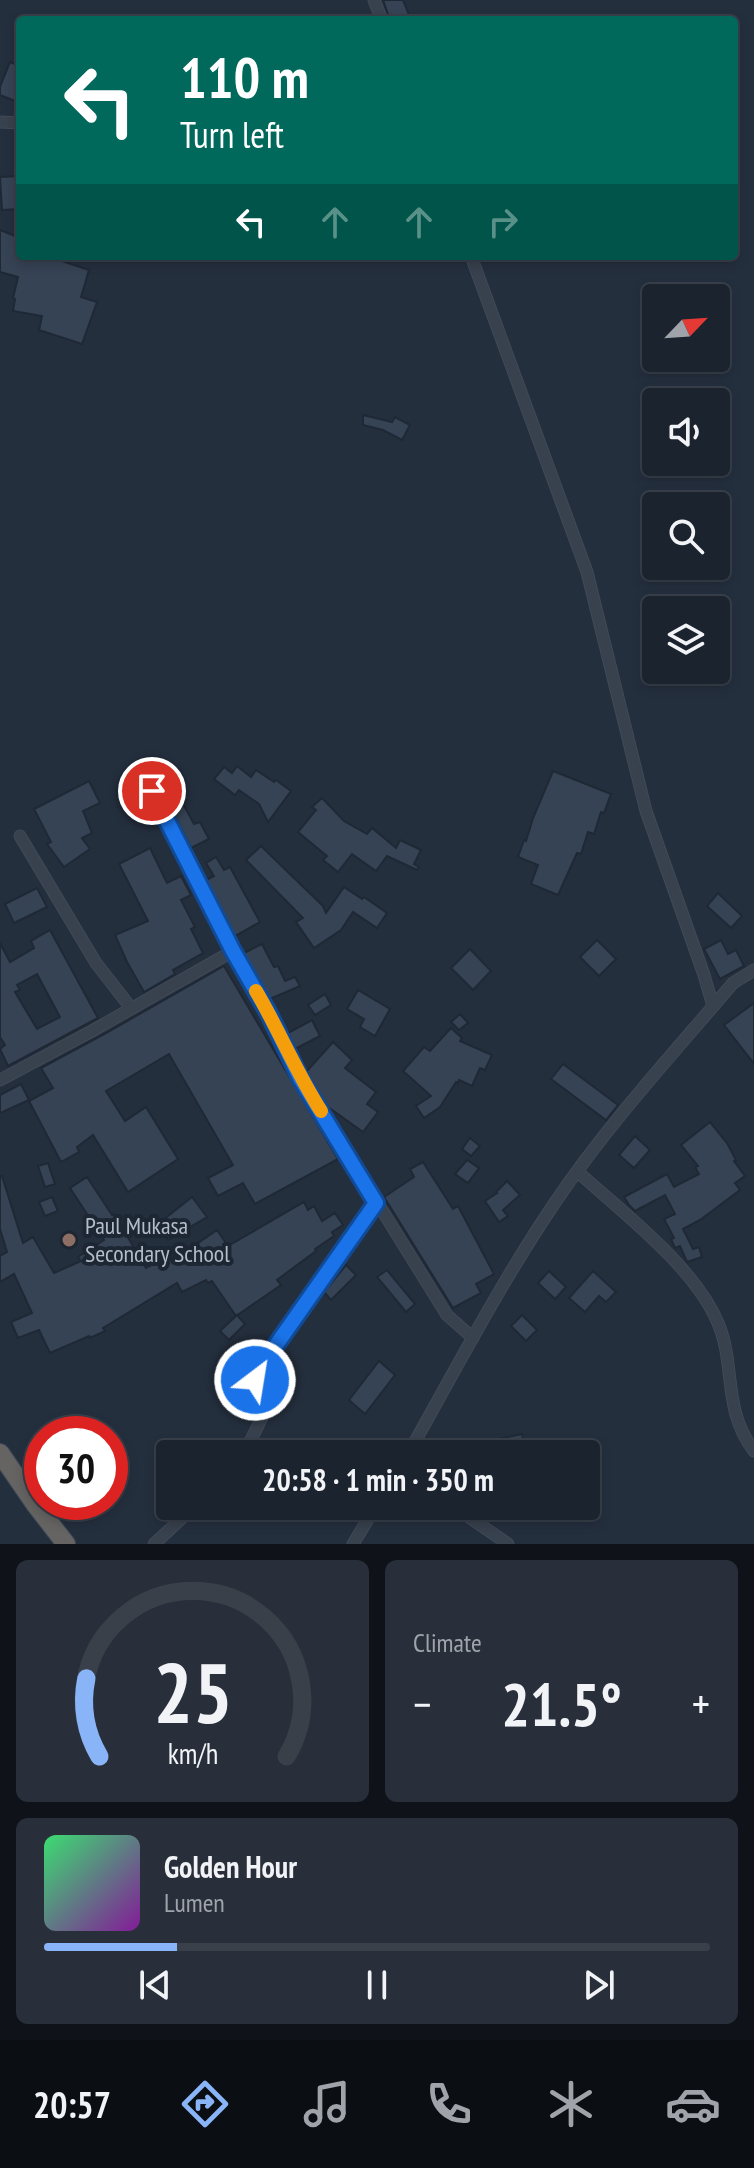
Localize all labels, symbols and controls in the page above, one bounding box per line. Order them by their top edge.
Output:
text: 110 m [180,41,309,113]
icon: left [48,48,152,152]
text: Turn left [180,111,284,158]
icon: left [229,200,273,244]
icon: ahead [313,200,357,244]
icon: ahead [397,200,441,244]
icon: right [481,200,525,244]
north arrow [642,284,730,372]
map controls [642,284,730,684]
button: sound [642,388,730,476]
button: search [642,492,730,580]
button: layers [642,596,730,684]
pin [118,757,186,825]
icon: arrive [130,769,174,813]
place label: Paul Mukasa Secondary School [85,1210,230,1269]
marker: Paul Mukasa Secondary School [60,1231,78,1249]
position arrow [213,1338,297,1422]
speed limit sign: 30 [24,1416,128,1520]
text: 20:58 · 1 min · 350 m [262,1460,494,1499]
text: Climate [413,1626,482,1659]
text: 25 [153,1638,232,1746]
text: 21.5° [501,1665,622,1743]
text: − [413,1675,431,1732]
text: + [692,1675,710,1732]
text: km/h [167,1735,218,1772]
text: Golden Hour [164,1847,297,1886]
text: Lumen [164,1886,225,1919]
icon: previous [133,1963,177,2007]
icon: pause [355,1963,399,2007]
icon: next [577,1963,621,2007]
icon: directions [177,2076,233,2132]
icon: music [299,2076,355,2132]
icon: phone [421,2076,477,2132]
icon: climate [543,2076,599,2132]
icon: car [665,2076,721,2132]
text: 20:57 [33,2081,111,2128]

